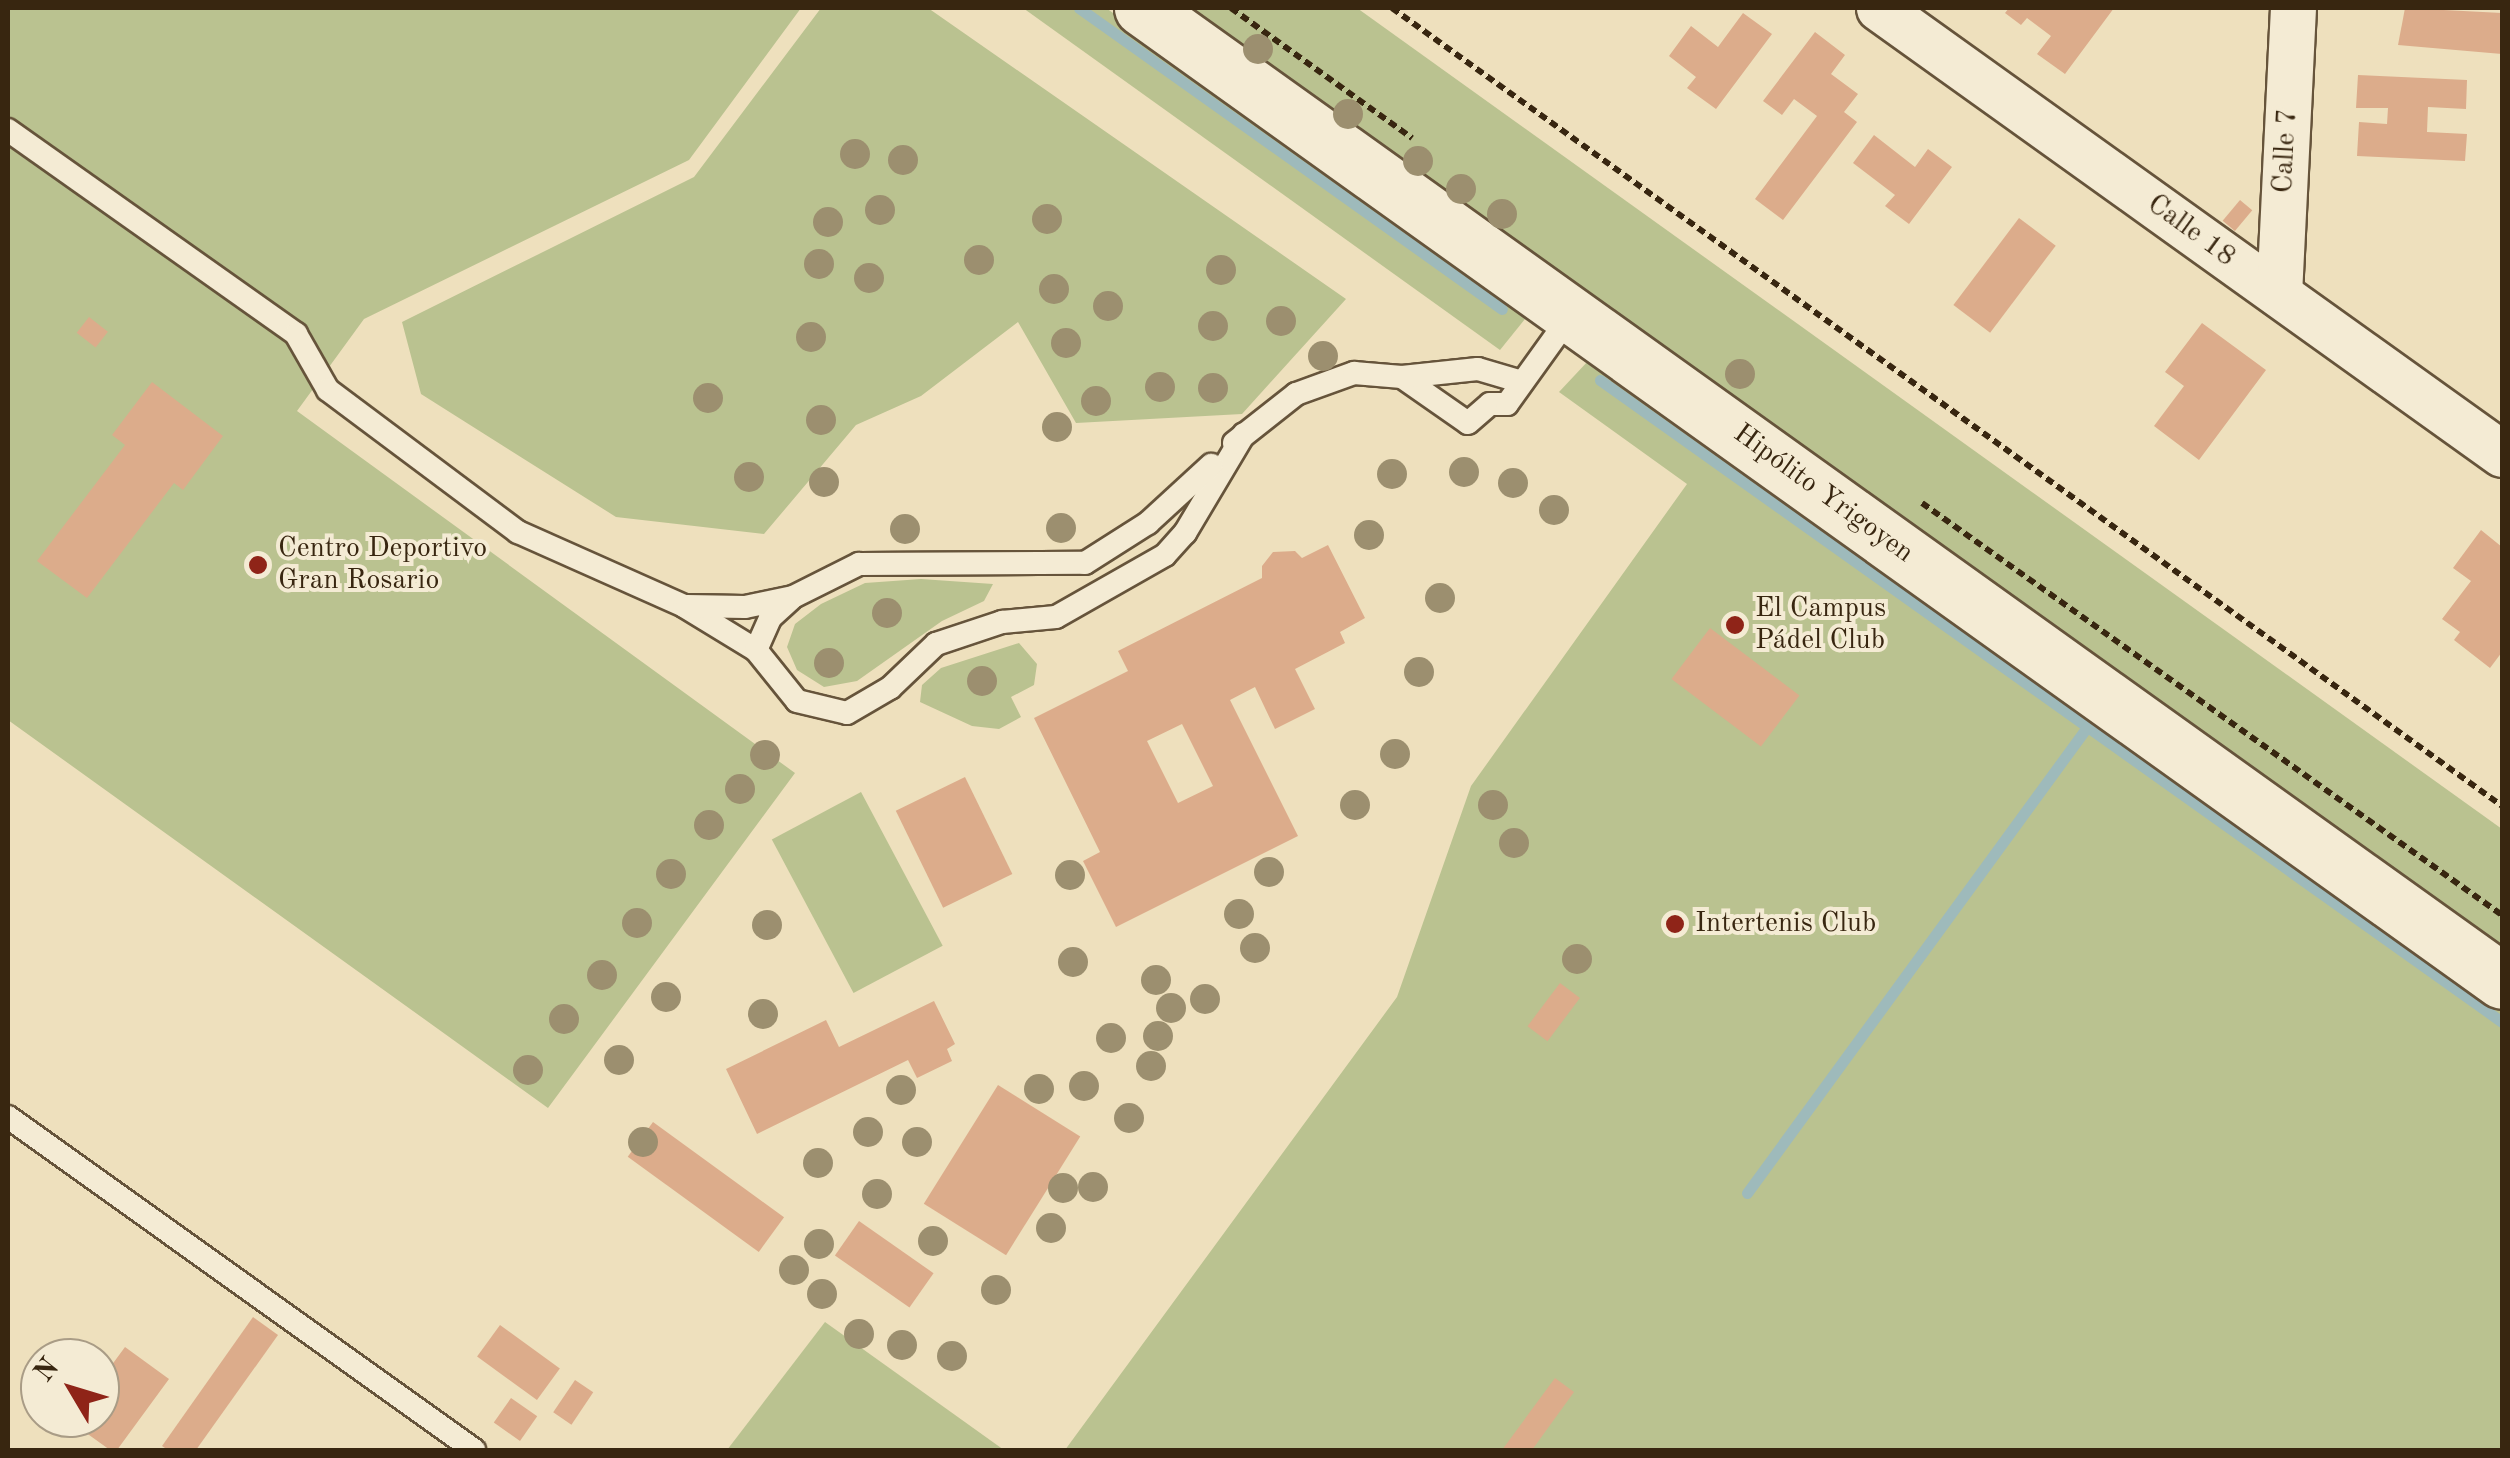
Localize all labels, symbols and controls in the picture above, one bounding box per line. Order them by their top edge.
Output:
street label: Calle 7 [2267,108,2305,194]
street label: Calle 18 [2140,188,2242,274]
street label: Hipólito Yrigoyen [1726,417,1920,571]
place label: Centro Deportivo Gran Rosario [278,532,487,598]
marker: Centro Deportivo Gran Rosario [247,554,269,576]
place label: El Campus Pádel Club [1755,592,1886,658]
marker: El Campus Pádel Club [1724,614,1746,636]
place label: Intertenis Club [1695,907,1876,941]
marker: Intertenis Club [1664,913,1686,935]
north arrow [20,1338,120,1438]
text: N [30,1354,66,1388]

